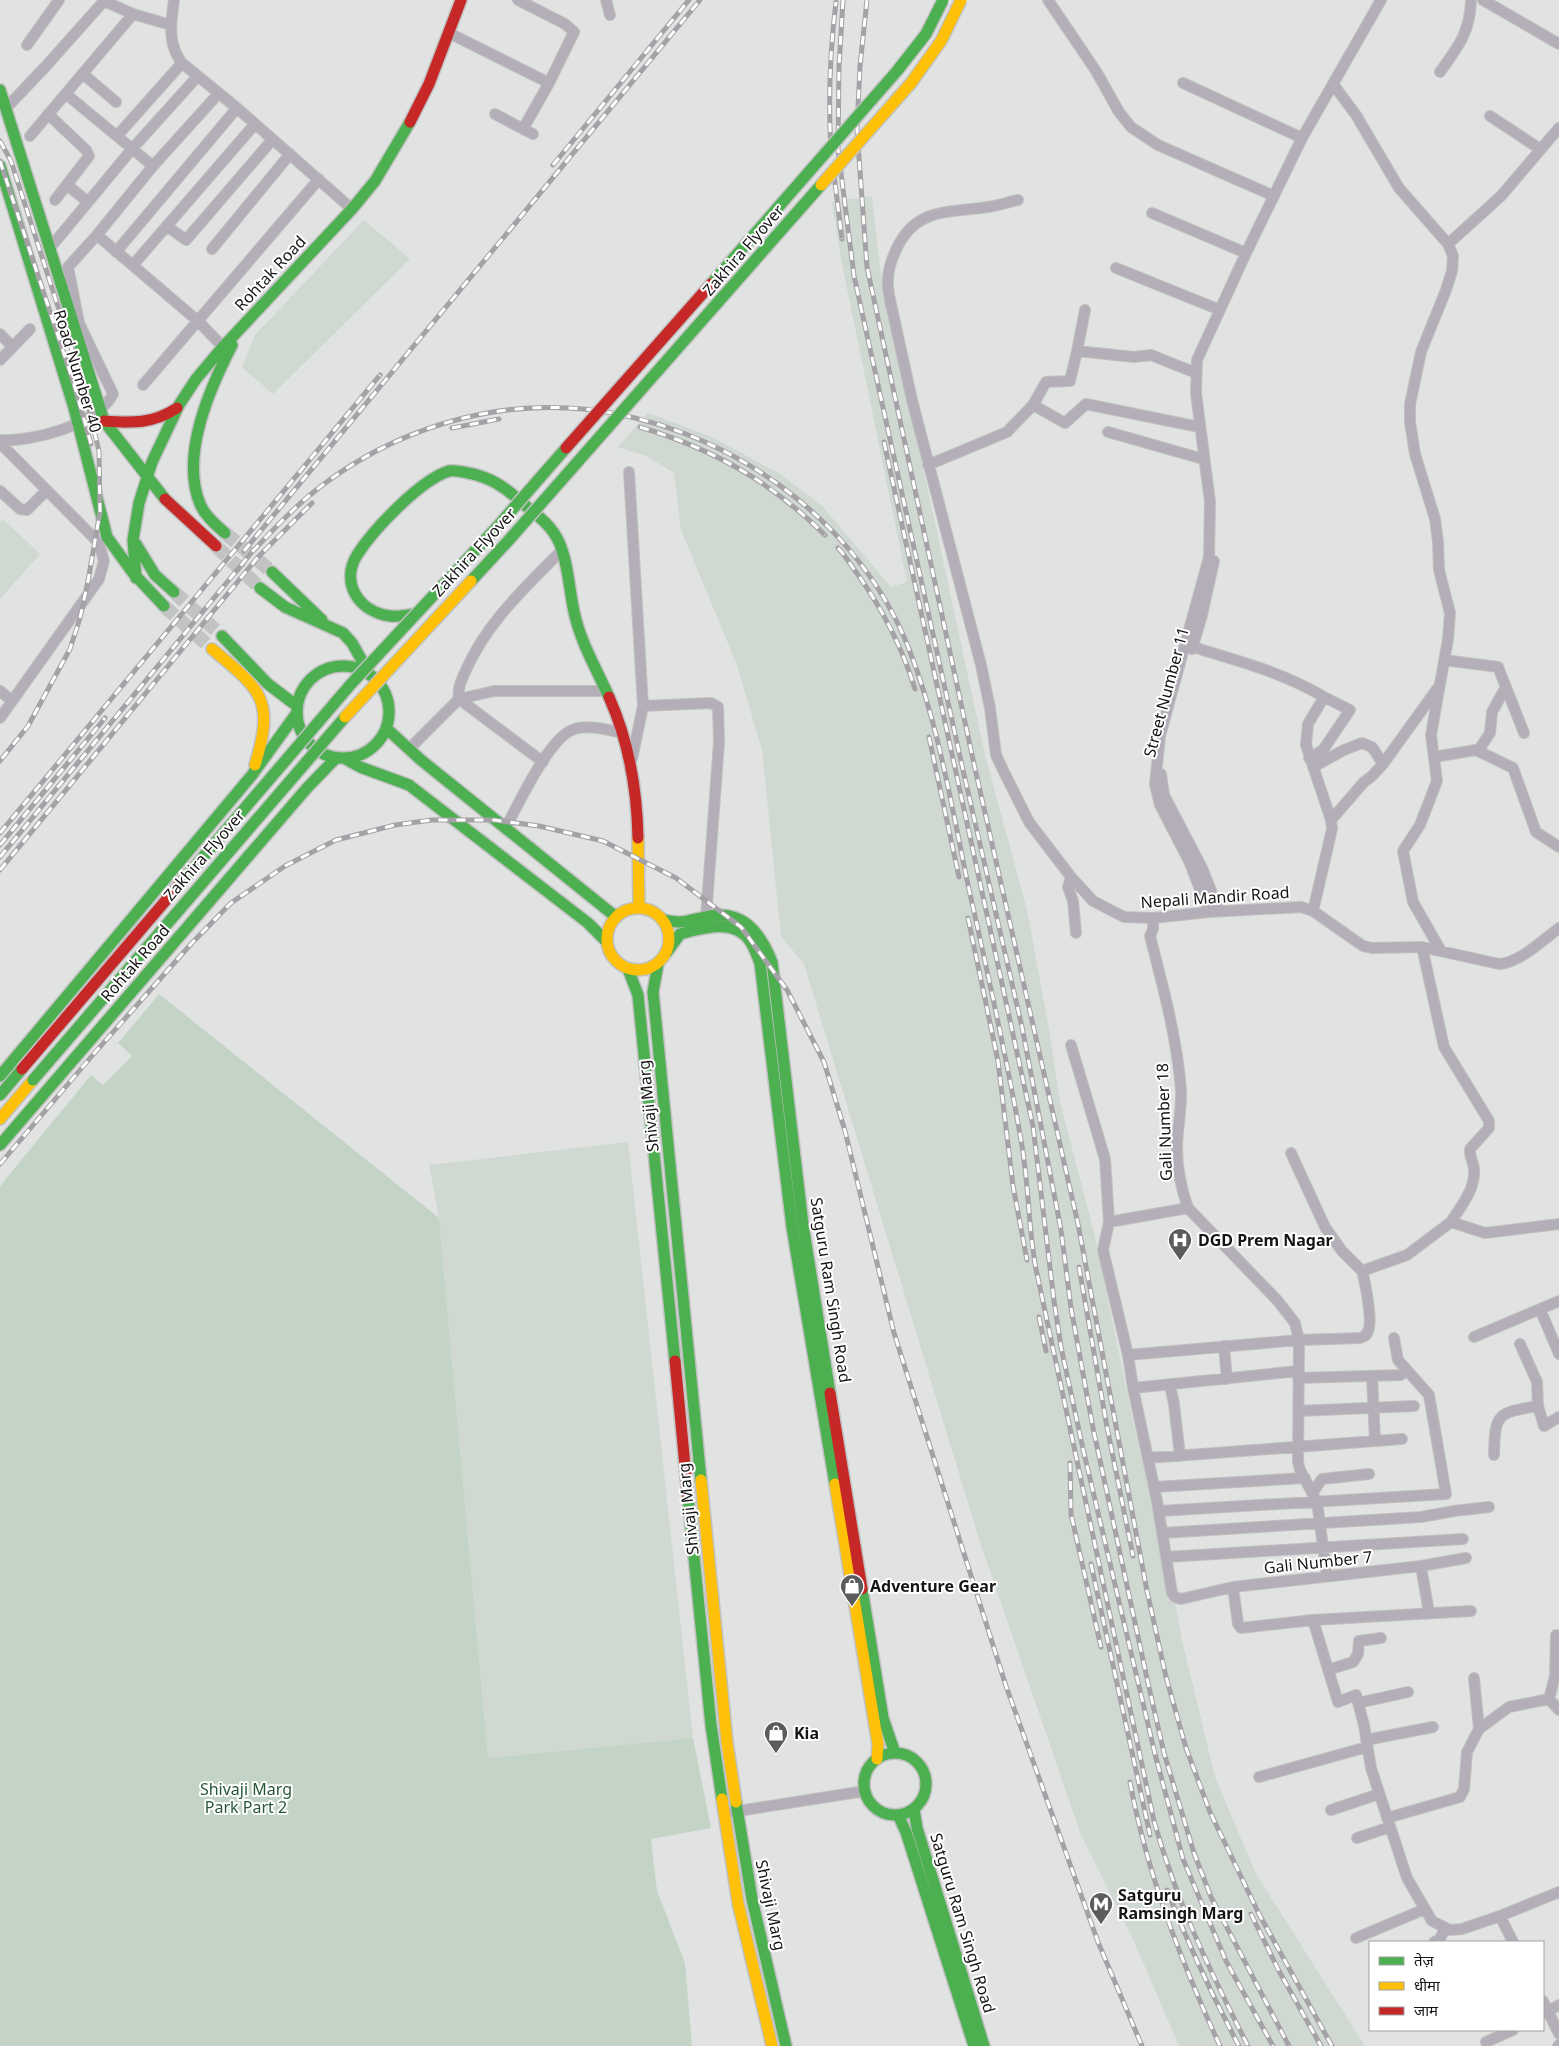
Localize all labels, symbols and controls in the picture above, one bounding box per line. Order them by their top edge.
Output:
street label: Zakhira Flyover [697,200,789,300]
street label: Rohtak Road [229,231,311,315]
street label: Road Number 40 [49,307,107,435]
street label: Zakhira Flyover [427,503,521,601]
street label: Street Number 11 [1138,625,1194,759]
street label: Zakhira Flyover [158,805,250,905]
street label: Nepali Mandir Road [1140,881,1290,913]
street label: Rohtak Road [95,920,175,1006]
street label: Shivaji Marg [632,1059,664,1153]
street label: Gali Number 18 [1151,1063,1177,1181]
street label: Satguru Ram Singh Road [806,1196,856,1384]
hospital icon: DGD Prem Nagar [1167,1227,1193,1261]
place label: DGD Prem Nagar [1198,1229,1333,1251]
street label: Shivaji Marg [672,1462,704,1556]
street label: Gali Number 7 [1263,1545,1373,1579]
shop icon: Adventure Gear [839,1573,865,1607]
place label: Adventure Gear [870,1575,996,1597]
shop icon: Kia [763,1720,789,1754]
place label: Kia [794,1722,819,1744]
park label: Shivaji Marg Park Part 2 [200,1778,292,1818]
street label: Satguru Ram Singh Road [925,1830,1001,2016]
street label: Shivaji Marg [751,1858,791,1952]
place label: Satguru Ramsingh Marg [1118,1884,1243,1924]
metro station icon: Satguru Ramsingh Marg [1088,1891,1114,1925]
legend [1369,1941,1544,2031]
text: तेज़ [1414,1950,1435,1970]
text: धीमा [1414,1975,1441,1995]
text: जाम [1414,2000,1439,2020]

